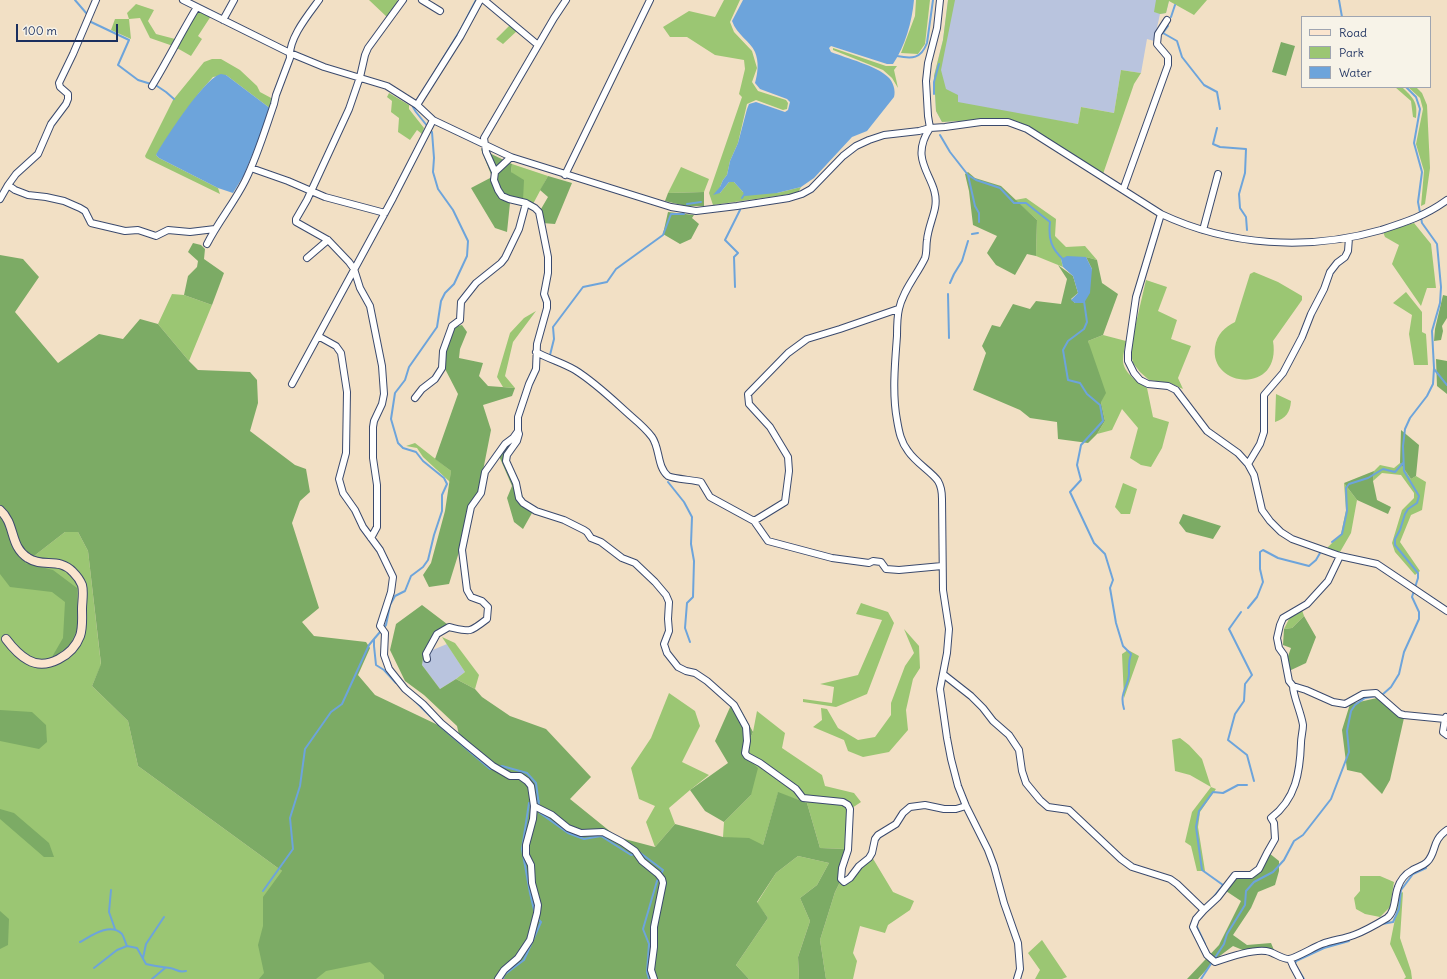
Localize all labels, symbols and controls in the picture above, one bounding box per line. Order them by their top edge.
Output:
scale bar [18,16,120,42]
legend [1301,16,1431,88]
text: 100 m [23,23,57,38]
text: Road [1339,25,1367,40]
text: Park [1339,45,1364,60]
text: Water [1339,65,1372,80]

